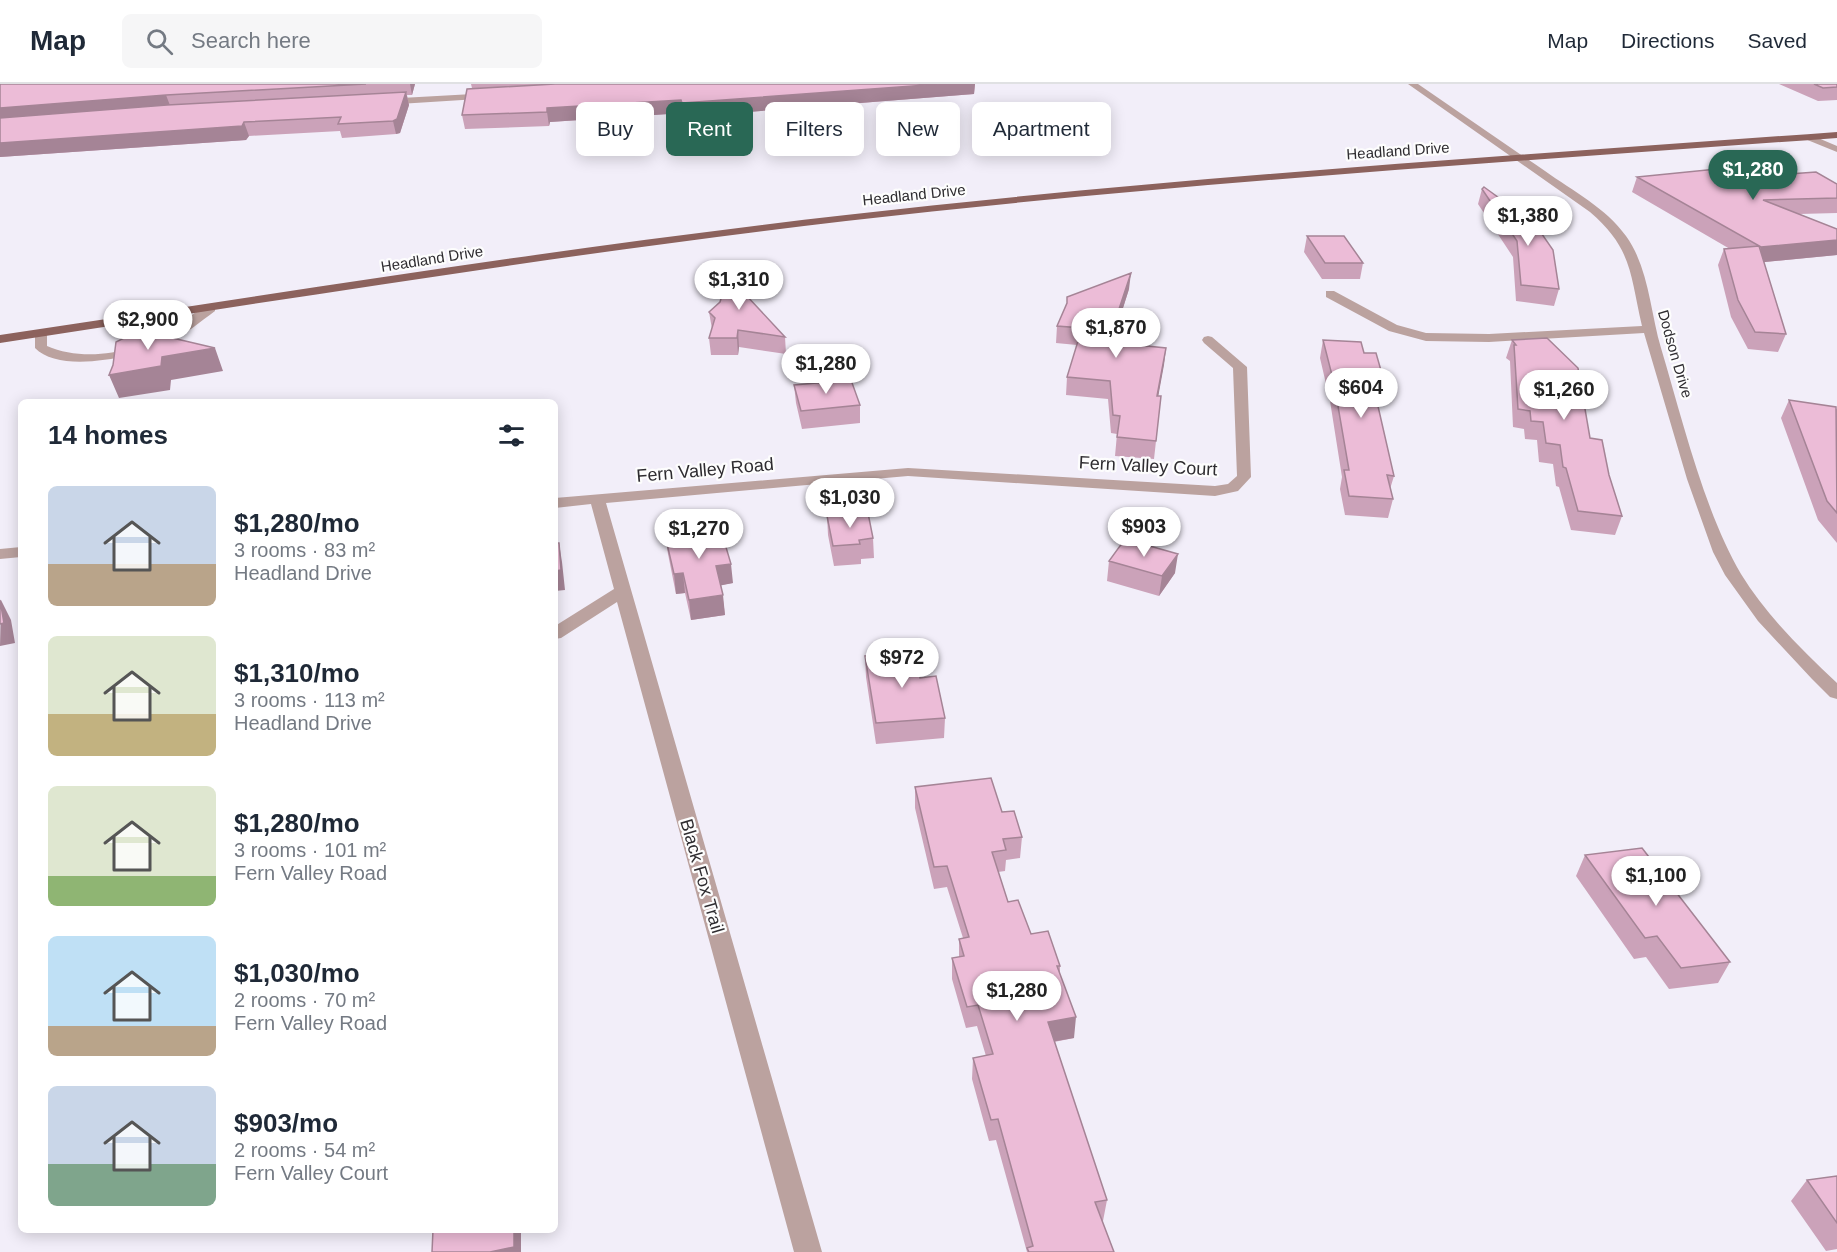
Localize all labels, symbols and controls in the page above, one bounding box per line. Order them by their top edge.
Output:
search box [122,14,542,68]
text: Map [30,25,86,56]
icon: search [143,25,176,58]
text: Search here [191,28,311,53]
text: Map [1547,29,1588,52]
text: Directions [1621,29,1714,52]
text: Saved [1747,29,1807,52]
chip: Buy [576,102,654,156]
chip: Rent [666,102,753,156]
chip: Filters [765,102,864,156]
chip: New [876,102,960,156]
chip: Apartment [972,102,1111,156]
street label: Headland Drive [1346,138,1450,163]
pin: $1,280 [1704,150,1802,201]
text: $1,280 [1722,158,1784,180]
street label: Headland Drive [862,181,966,208]
pin: $1,380 [1479,196,1577,247]
text: $1,380 [1497,204,1559,226]
street label: Headland Drive [380,242,484,275]
pin: $1,310 [690,260,788,311]
text: $1,310 [708,268,770,290]
pin: $2,900 [99,300,197,351]
text: $2,900 [117,308,179,330]
pin: $1,870 [1067,308,1165,359]
street label: Dodson Drive [1655,308,1696,400]
text: $1,870 [1085,316,1147,338]
pin: $1,280 [777,344,875,395]
text: $1,280 [795,352,857,374]
pin: $604 [1325,368,1397,419]
pin: $1,260 [1515,370,1613,421]
text: $604 [1339,376,1383,398]
text: $1,260 [1533,378,1595,400]
icon: filters [495,419,528,452]
text: 14 homes [48,420,168,450]
street label: Fern Valley Court [1078,452,1218,480]
street label: Fern Valley Road [636,454,774,486]
pin: $1,030 [801,478,899,529]
text: $1,030 [819,486,881,508]
pin: $903 [1108,507,1180,558]
text: $1,280/mo [234,508,360,538]
pin: $1,270 [650,509,748,560]
icon: home [96,510,168,582]
text: $903 [1122,515,1166,537]
text: $1,270 [668,517,730,539]
text: 3 rooms · 83 m² [234,539,375,561]
text: Headland Drive [234,562,372,584]
pin: $972 [866,638,938,689]
text: $972 [880,646,924,668]
text: $1,310/mo [234,658,360,688]
icon: home [96,660,168,732]
text: 3 rooms · 113 m² [234,689,385,711]
text: Headland Drive [234,712,372,734]
text: $1,280/mo [234,808,360,838]
icon: home [96,810,168,882]
street label: Black Fox Trail [676,817,728,935]
text: 3 rooms · 101 m² [234,839,386,861]
pin: $1,100 [1607,856,1705,907]
text: Fern Valley Road [234,862,387,884]
text: $1,100 [1625,864,1687,886]
text: $1,030/mo [234,958,360,988]
icon: home [96,960,168,1032]
pin: $1,280 [968,971,1066,1022]
text: $1,280 [986,979,1048,1001]
text: 2 rooms · 70 m² [234,989,375,1011]
text: Fern Valley Road [234,1012,387,1034]
text: $903/mo [234,1108,338,1138]
icon: home [96,1110,168,1182]
text: 2 rooms · 54 m² [234,1139,375,1161]
text: Fern Valley Court [234,1162,388,1184]

